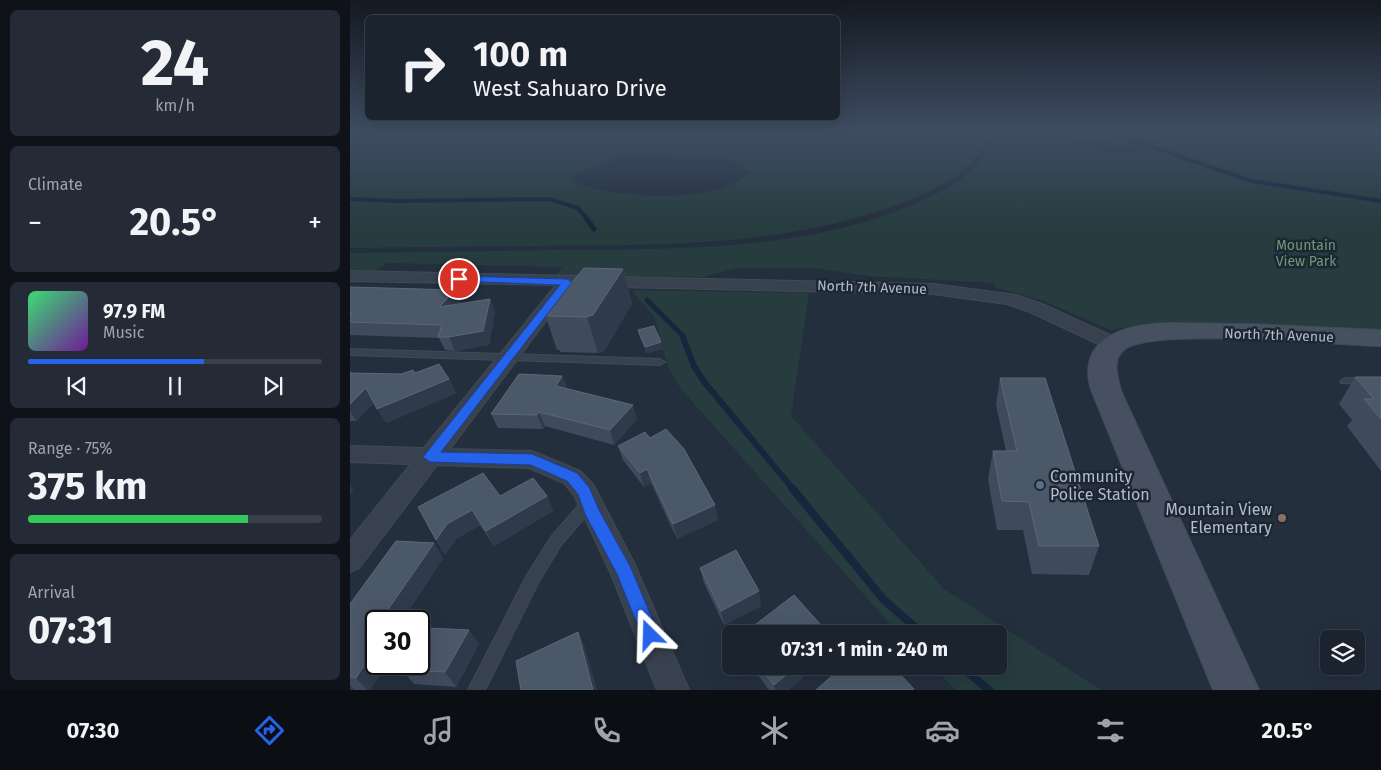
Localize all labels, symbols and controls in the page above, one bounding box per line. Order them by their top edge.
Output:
text: 24 [141,24,209,102]
text: 100 m [473,33,568,75]
icon: right [390,35,455,100]
text: West Sahuaro Drive [473,75,667,102]
text: km/h [155,96,195,115]
text: Climate [28,175,83,194]
text: 20.5° [129,199,221,245]
text: − [28,206,42,239]
text: + [308,206,322,239]
park label: Mountain View Park [1276,237,1337,270]
pin [438,258,480,300]
icon: arrive [445,265,473,293]
street label: North 7th Avenue [817,277,927,298]
text: 97.9 FM [103,300,165,323]
text: Music [103,323,144,342]
street label: North 7th Avenue [1224,325,1334,346]
icon: previous [63,372,91,400]
icon: pause [161,372,189,400]
icon: next [259,372,287,400]
text: Range · 75% [28,439,112,458]
text: 375 km [28,463,147,509]
place label: Community Police Station [1050,467,1150,504]
marker: Community Police Station [1034,479,1046,491]
place label: Mountain View Elementary [1165,500,1273,537]
marker: Mountain View Elementary [1276,512,1288,524]
text: Arrival [28,583,75,602]
text: 07:31 [28,607,114,653]
position arrow [623,608,675,660]
speed limit sign: 30 [365,610,430,675]
map controls [1320,630,1365,675]
button: layers [1320,630,1365,675]
text: 07:31 · 1 min · 240 m [781,638,948,661]
icon: directions [252,713,287,748]
icon: music [421,713,456,748]
icon: phone [589,713,624,748]
icon: climate [757,713,792,748]
icon: car [925,713,960,748]
icon: filters [1093,713,1128,748]
text: 07:30 [67,717,119,744]
text: 20.5° [1262,717,1314,744]

